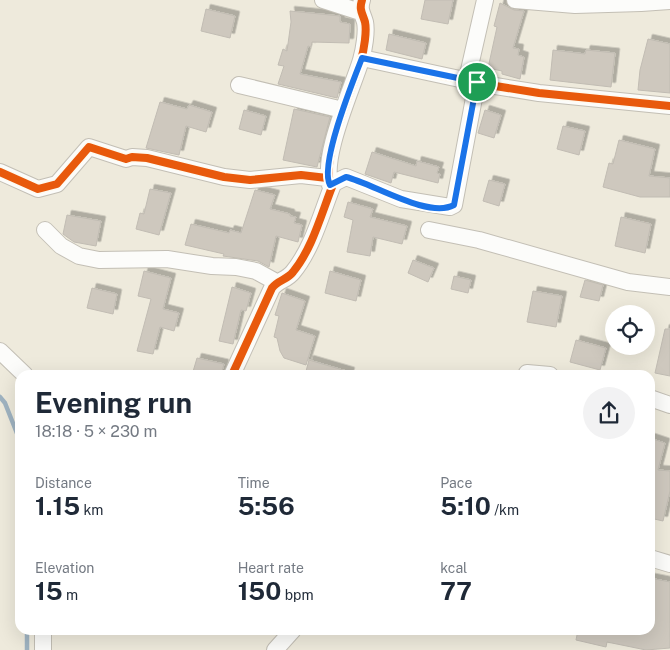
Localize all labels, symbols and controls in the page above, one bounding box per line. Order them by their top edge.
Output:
pin [456,61,498,103]
icon: arrive [463,68,491,96]
map controls [605,305,655,355]
button: locate [605,305,655,355]
text: Evening run [35,386,192,419]
button: share [583,387,635,439]
text: 18:18 · 5 × 230 m [35,422,157,441]
text: Distance [35,475,92,491]
text: Time [238,475,270,491]
text: Pace [440,475,472,491]
text: 1.15 [35,491,80,521]
text: 5:56 [238,491,295,521]
text: 5:10 [440,491,491,521]
text: km [80,502,103,518]
text: /km [491,502,519,518]
text: Elevation [35,560,94,576]
text: Heart rate [238,560,304,576]
text: kcal [440,560,467,576]
text: 15 [35,576,63,606]
text: 150 [238,576,281,606]
text: 77 [440,576,472,606]
text: m [63,587,78,603]
text: bpm [281,587,314,603]

